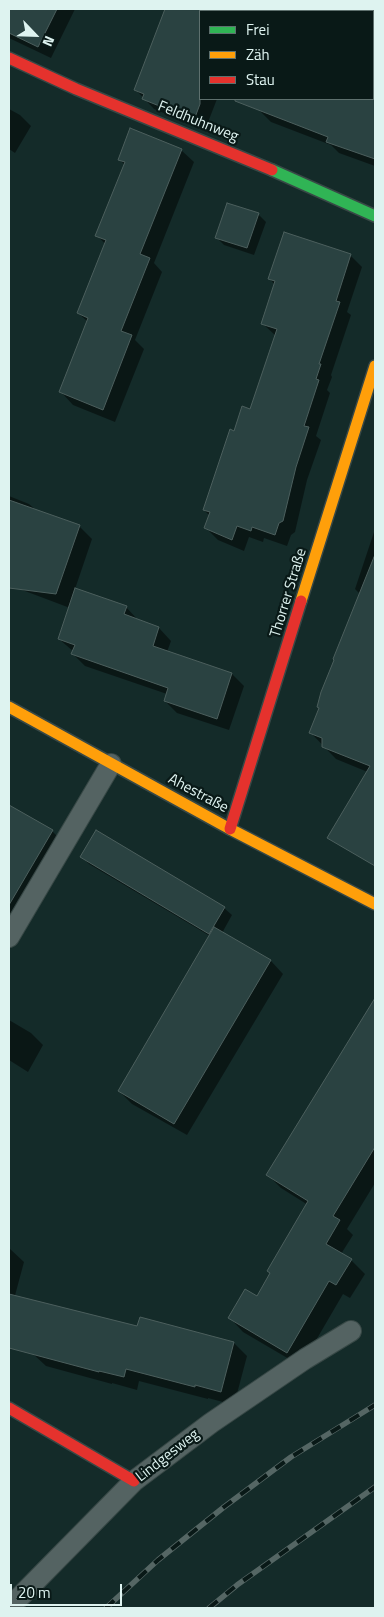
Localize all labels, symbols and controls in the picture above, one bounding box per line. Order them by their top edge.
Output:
north arrow [10,10,60,60]
legend [199,10,374,100]
text: Frei [246,18,269,41]
text: N [38,33,61,50]
text: Zäh [246,43,270,66]
text: Stau [246,68,275,91]
street label: Feldhuhnweg [155,98,241,146]
street label: Thorrer Straße [267,546,311,640]
street label: Ahestraße [165,771,231,817]
street label: Lindgesweg [133,1426,203,1486]
scale bar [12,1574,125,1606]
text: 20 m [18,1581,51,1604]

